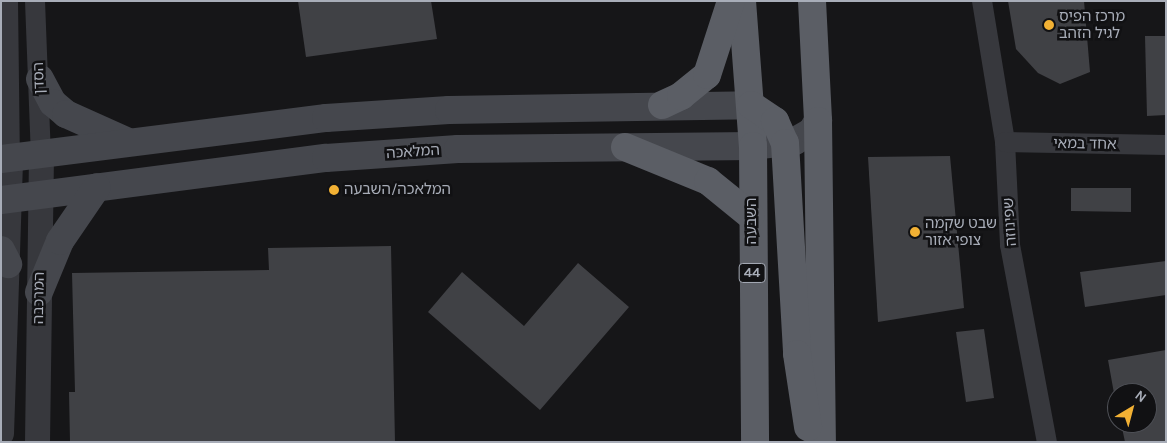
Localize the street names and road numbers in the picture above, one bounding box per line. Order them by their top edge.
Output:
street label: הסדן [29,62,49,94]
street label: אחד במאי [1053,134,1117,154]
street label: המלאכה [386,141,440,163]
street label: שפינוזה [999,197,1021,247]
street label: השבעה [743,198,761,244]
road number: 44 [738,262,766,284]
street label: המרכבה [30,272,48,324]

